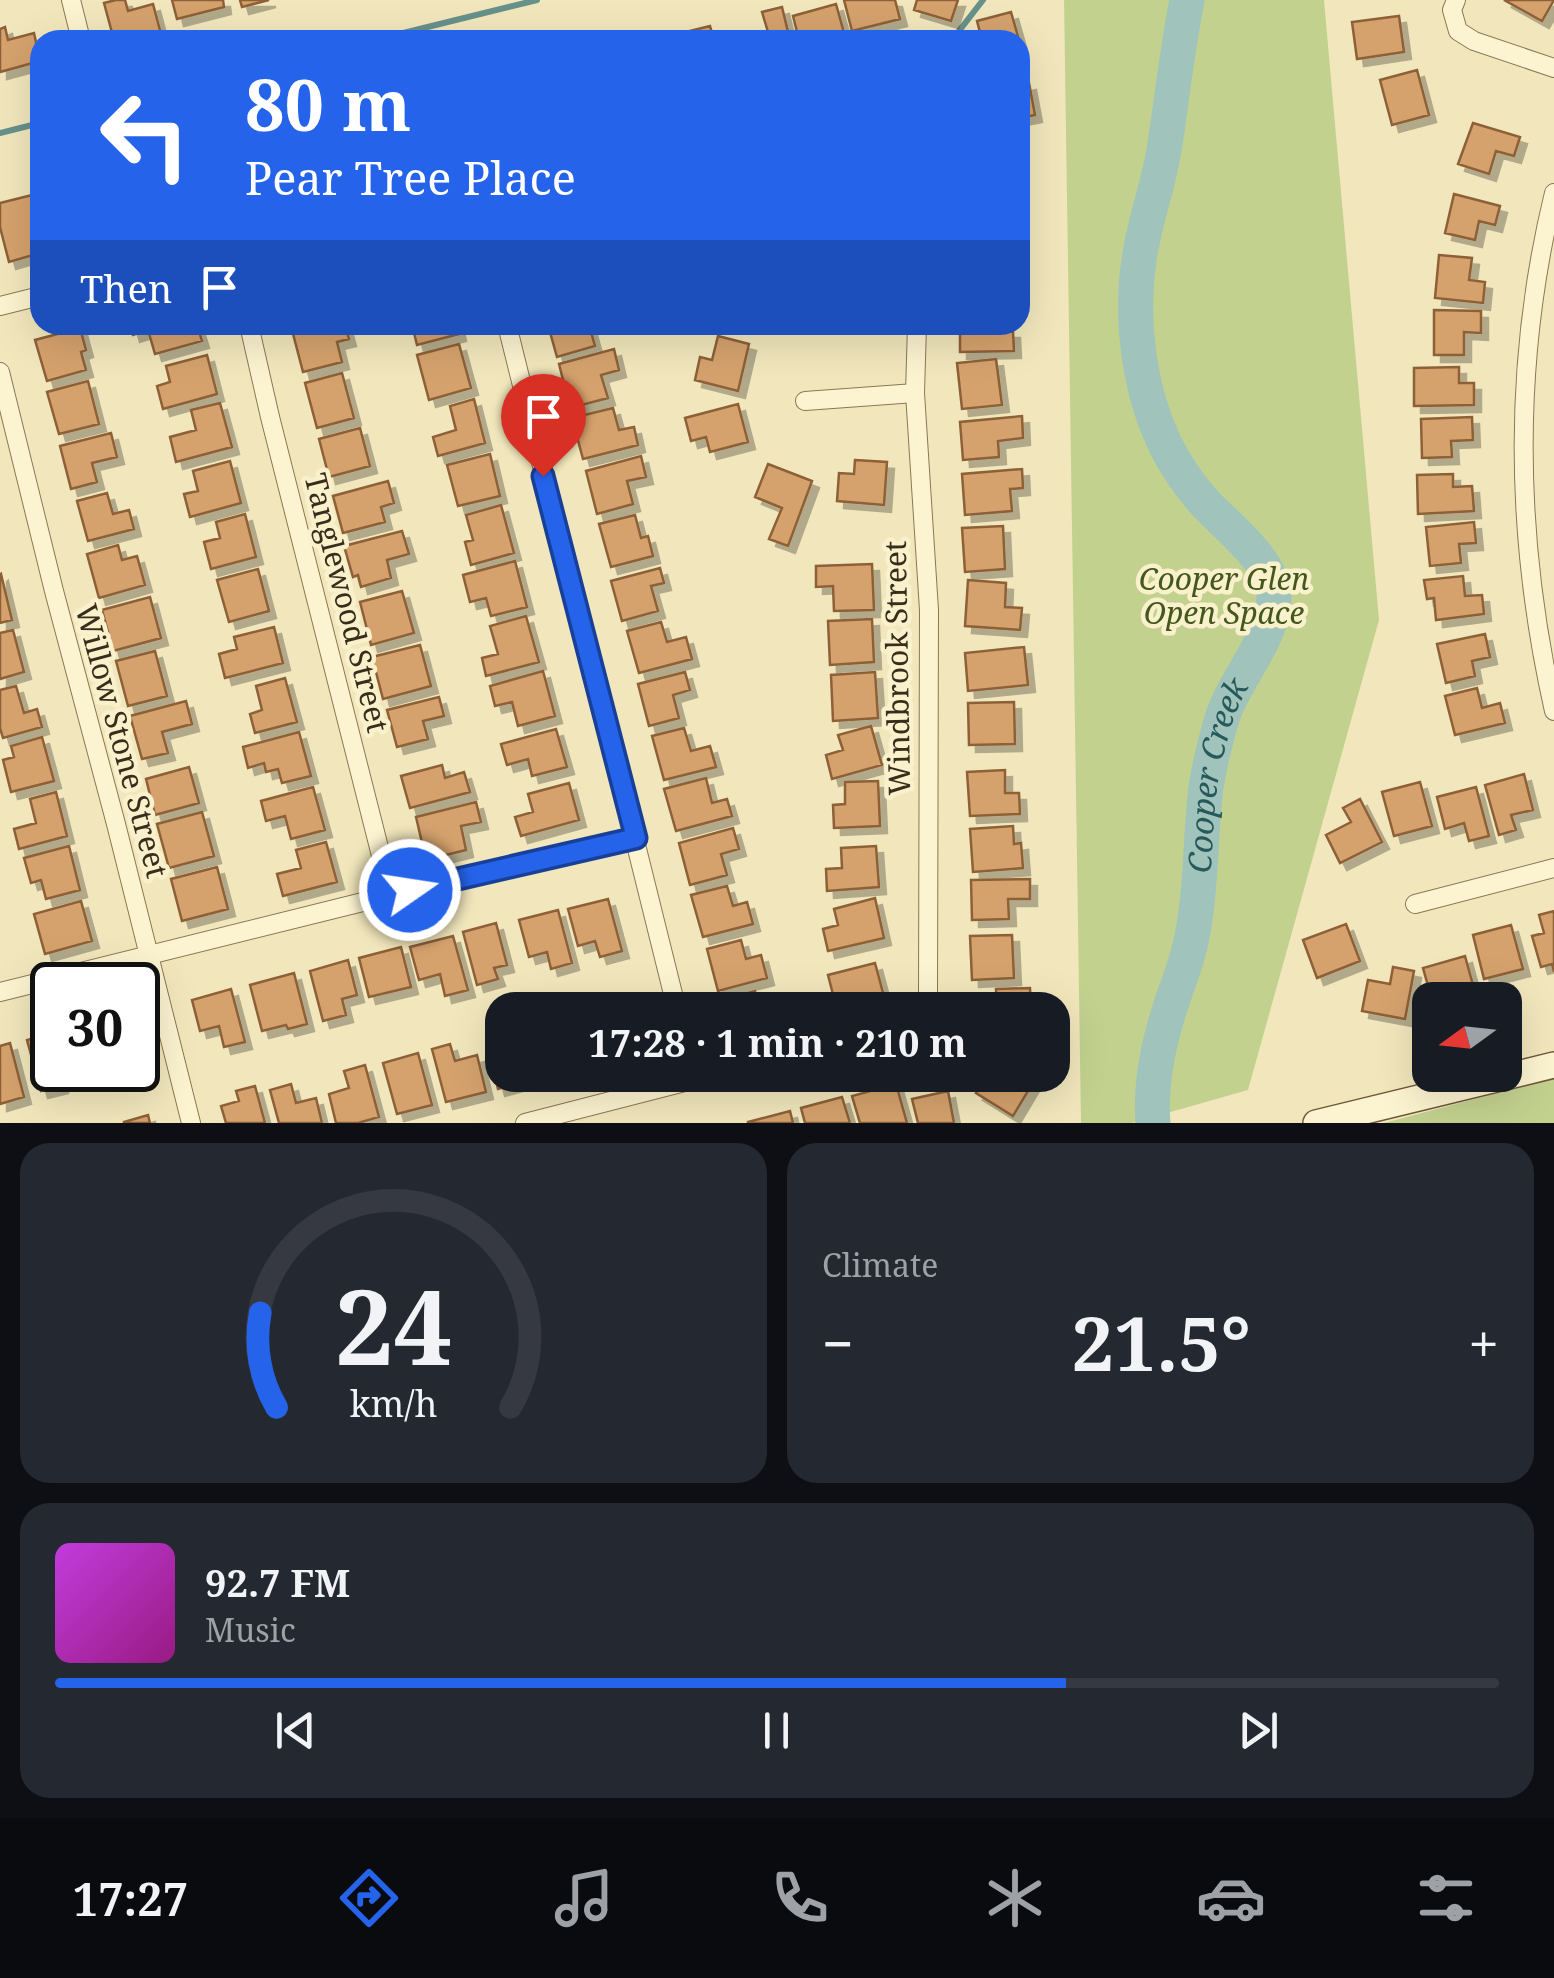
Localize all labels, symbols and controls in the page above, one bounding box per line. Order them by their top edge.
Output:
text: 80 m [245,56,411,152]
icon: left [80,70,210,200]
text: Pear Tree Place [245,147,576,208]
icon: arrive [192,260,247,315]
text: Then [80,262,172,314]
pin [501,374,586,477]
icon: arrive [516,389,571,444]
street label: Tanglewood Street [295,469,399,736]
street label: Windbrook Street [874,540,919,796]
park label: Cooper Glen Open Space [1139,558,1309,633]
street label: Willow Stone Street [66,599,179,882]
water label: Cooper Creek [1177,668,1258,874]
position arrow [358,838,462,942]
speed limit sign: 30 [30,962,160,1092]
north arrow [1412,982,1522,1092]
map controls [1412,982,1522,1092]
text: 17:28 · 1 min · 210 m [588,1016,967,1068]
text: Climate [822,1243,938,1286]
text: 24 [335,1254,452,1395]
text: 21.5° [1071,1291,1251,1393]
text: − [822,1305,854,1380]
text: + [1468,1305,1499,1380]
text: km/h [350,1379,437,1427]
text: 92.7 FM [205,1556,350,1608]
text: Music [205,1608,296,1651]
icon: previous [268,1703,323,1758]
icon: pause [749,1703,804,1758]
icon: next [1231,1703,1286,1758]
icon: directions [334,1863,404,1933]
icon: music [549,1863,619,1933]
icon: phone [765,1863,835,1933]
icon: climate [980,1863,1050,1933]
icon: car [1196,1863,1266,1933]
icon: filters [1411,1863,1481,1933]
text: 17:27 [73,1868,188,1929]

